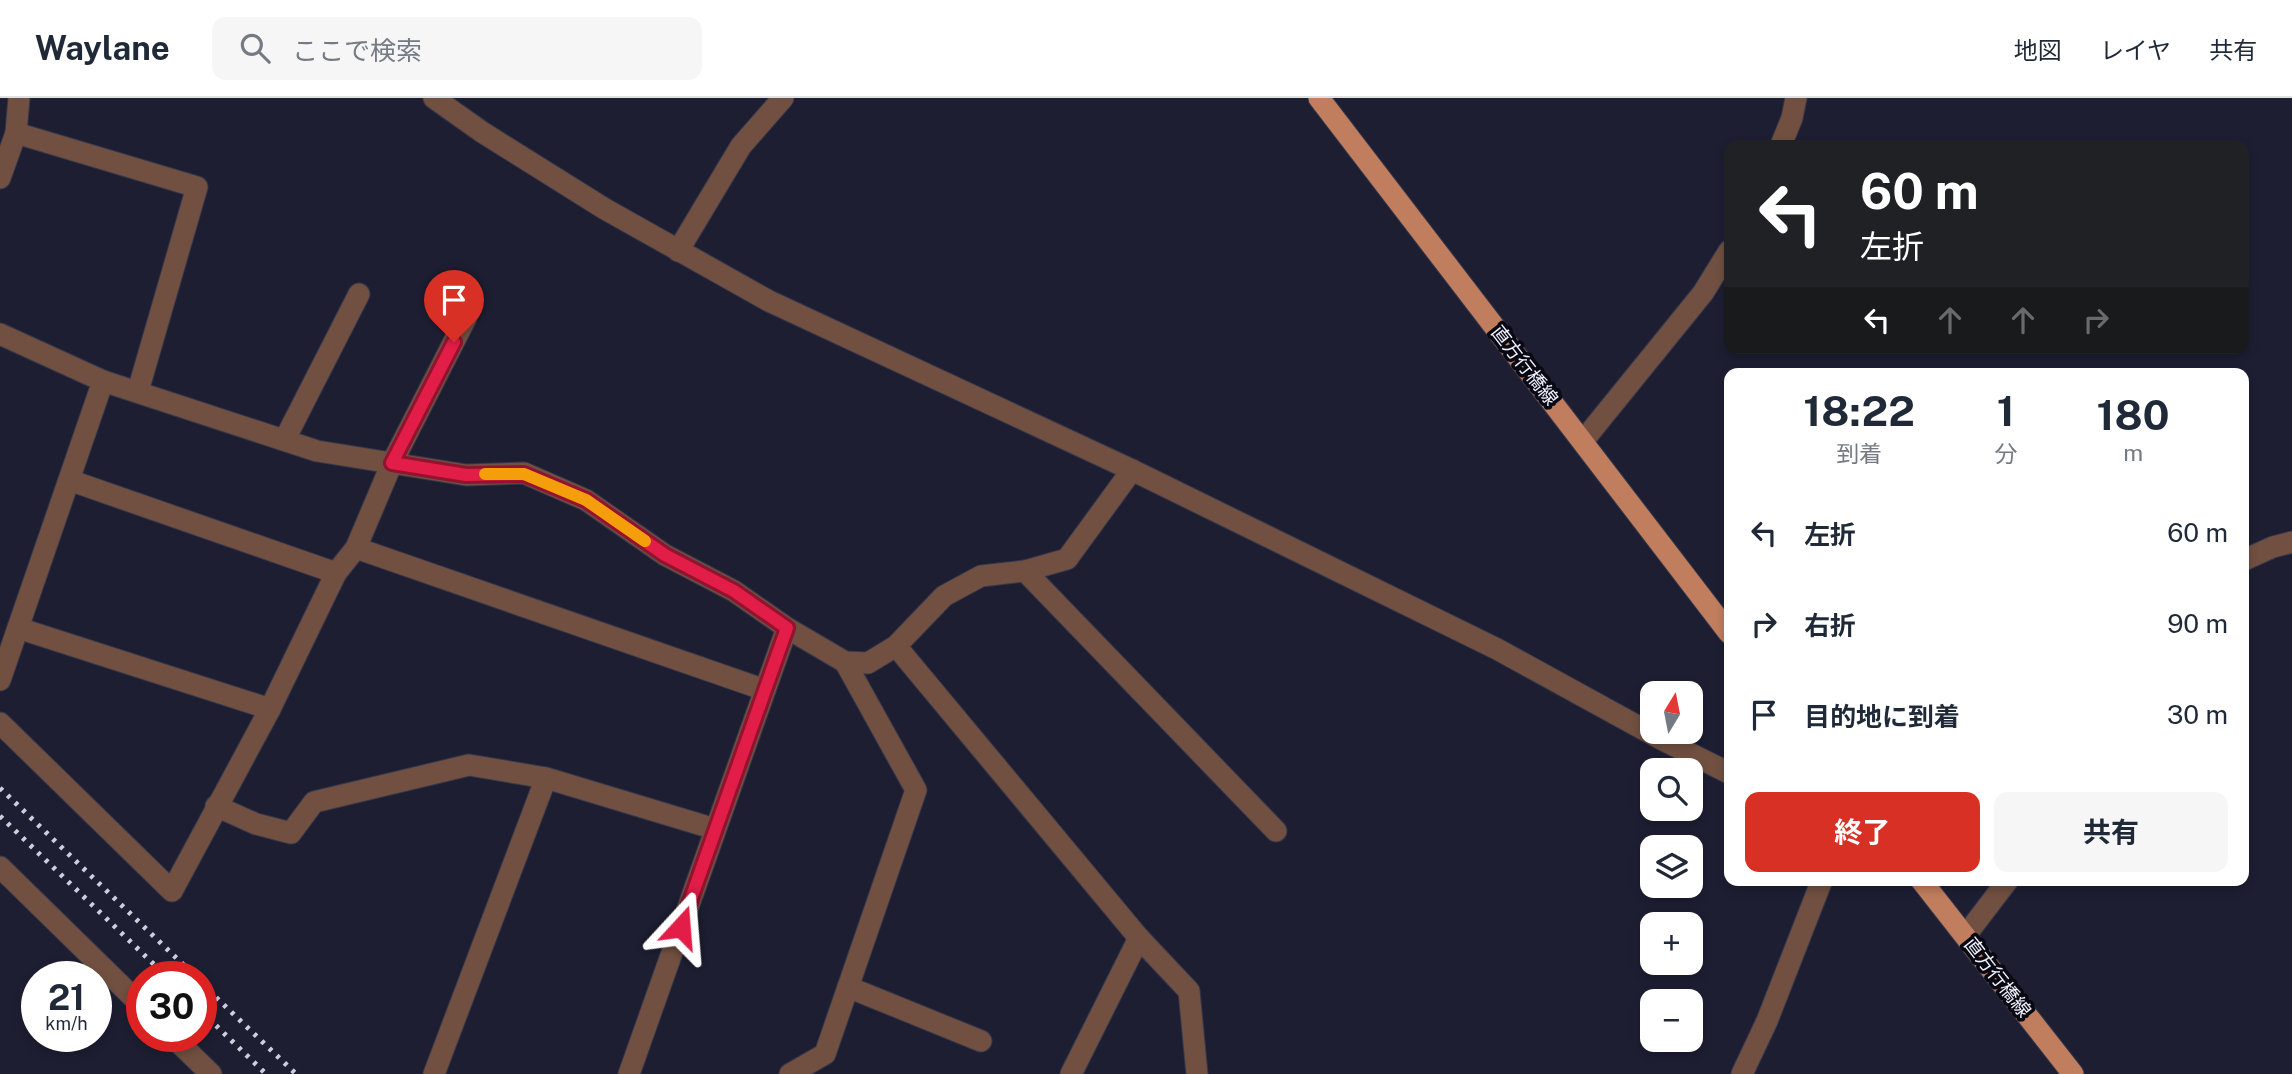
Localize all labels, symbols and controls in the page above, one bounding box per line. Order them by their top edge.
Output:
search box [212,17,702,80]
text: Waylane [35,29,170,67]
icon: search [236,29,274,67]
text: ここで検索 [292,35,422,66]
text: 地図 [2014,36,2062,64]
text: レイヤ [2100,36,2171,64]
text: 共有 [2209,36,2257,64]
text: 60 m [1860,162,1979,220]
icon: left [1745,168,1836,259]
text: 左折 [1860,228,1924,265]
pin [424,270,484,342]
icon: arrive [435,281,473,319]
icon: left [1858,301,1896,339]
icon: ahead [1931,301,1969,339]
icon: ahead [2004,301,2042,339]
icon: right [2077,301,2115,339]
street label: 直方行橋線 [1487,321,1563,409]
text: 18:22 [1803,386,1915,435]
text: 1 [1997,386,2015,435]
text: 180 [2097,390,2170,439]
text: m [2123,439,2143,466]
text: 到着 [1836,440,1882,467]
text: 分 [1994,440,2017,467]
icon: left [1745,514,1783,552]
text: 60 m [2167,517,2228,548]
text: 左折 [1804,519,1856,550]
icon: right [1745,605,1783,643]
text: 90 m [2167,608,2228,639]
text: 右折 [1804,610,1856,641]
north arrow [1640,681,1703,744]
map controls [1640,681,1703,1052]
icon: arrive [1745,696,1783,734]
text: 30 m [2167,699,2228,730]
text: 目的地に到着 [1804,701,1960,732]
button: search [1640,758,1703,821]
button: 終了 [1745,792,1980,872]
button: 共有 [1994,792,2228,872]
button: layers [1640,835,1703,898]
position arrow [644,890,718,964]
button: + [1640,912,1703,975]
street label: 直方行橋線 [1960,933,2036,1021]
speed limit sign: 30 [126,961,217,1052]
text: 21 [48,977,85,1018]
button: − [1640,989,1703,1052]
text: km/h [45,1013,88,1034]

